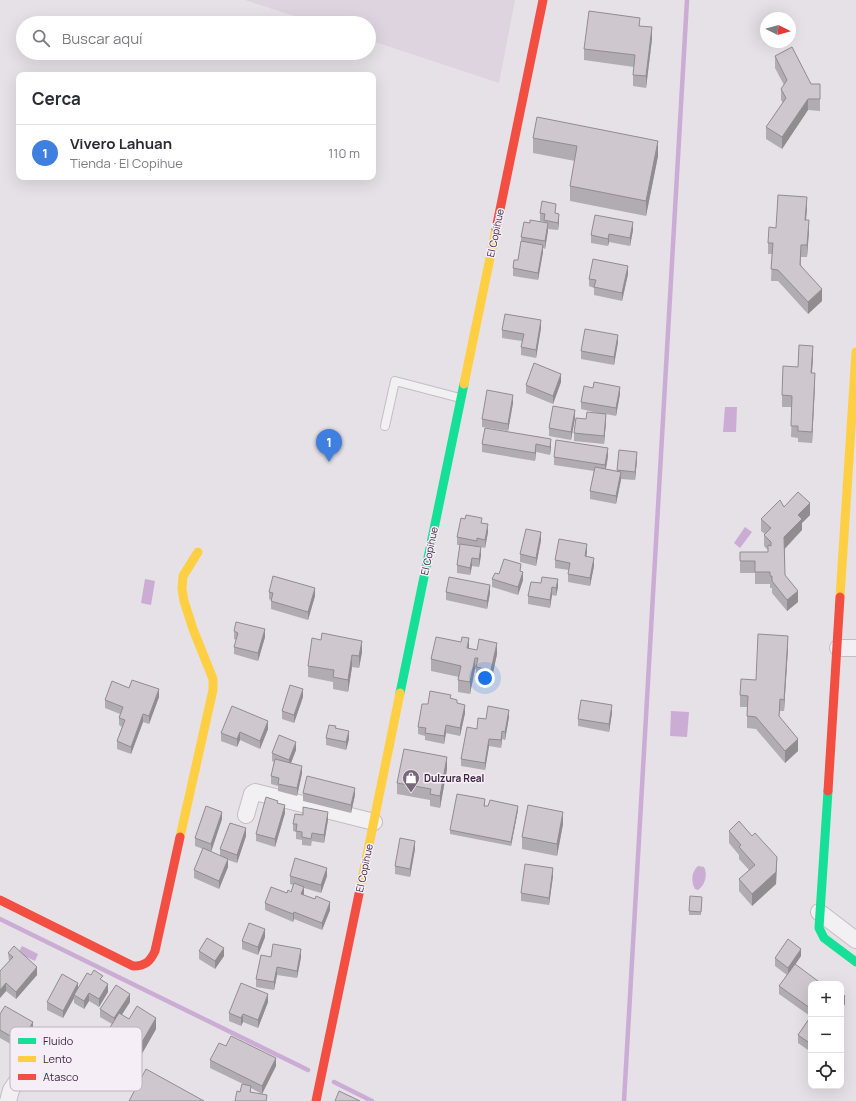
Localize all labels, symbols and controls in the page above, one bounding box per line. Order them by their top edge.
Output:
north arrow [760,12,796,48]
search box [16,16,376,60]
icon: search [30,27,52,49]
text: Buscar aquí [62,28,143,49]
text: Cerca [32,87,81,110]
text: Vivero Lahuan [70,133,172,154]
text: 1 [42,144,48,162]
text: 110 m [328,144,360,162]
text: Tienda · El Copihue [70,154,183,172]
street label: El Copihue [483,207,507,258]
pin: 1 [316,429,342,462]
street label: El Copihue [417,525,441,576]
your location [475,668,495,688]
shop icon: Dulzura Real [401,768,421,793]
place label: Dulzura Real [424,771,484,785]
street label: El Copihue [352,842,376,893]
map controls [808,981,844,1089]
button: + [808,981,844,1017]
button: − [808,1017,844,1053]
legend [10,1027,142,1091]
text: Fluido [43,1033,74,1048]
text: Lento [43,1051,73,1066]
button: locate [808,1053,844,1089]
text: Atasco [43,1069,79,1084]

